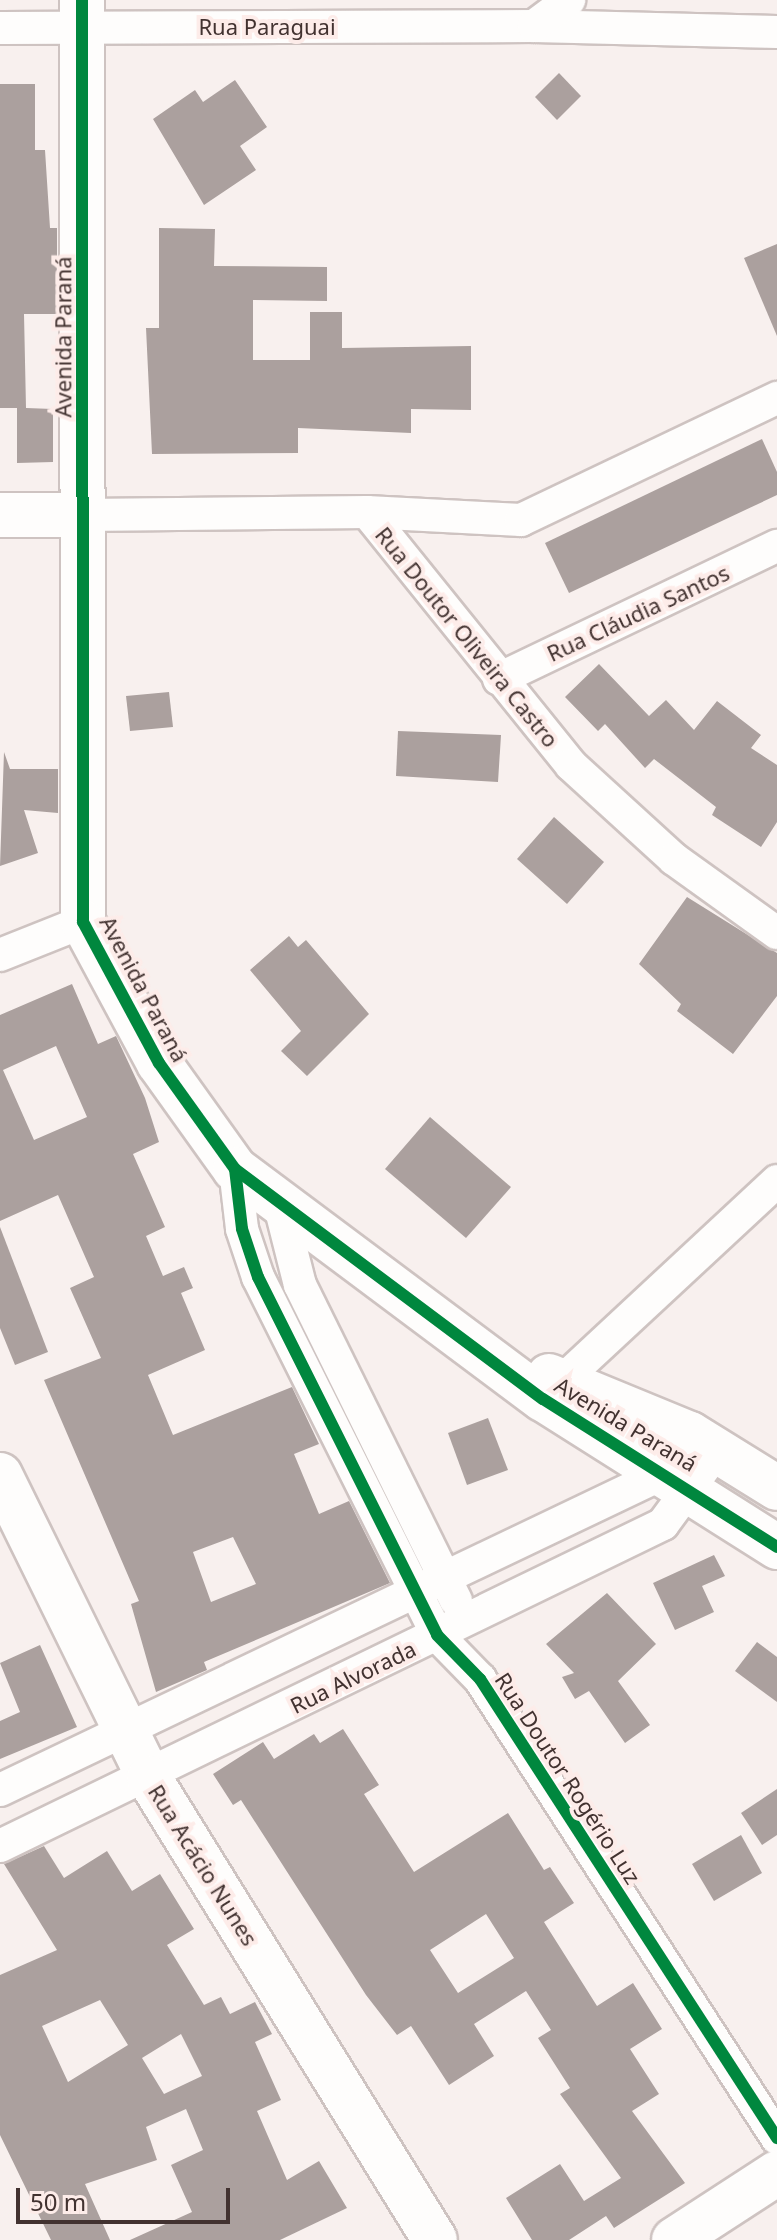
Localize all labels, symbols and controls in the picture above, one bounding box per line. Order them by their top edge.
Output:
street label: Rua Paraguai [198,14,336,40]
street label: Avenida Paraná [50,256,76,418]
street label: Rua Doutor Oliveira Castro [370,522,564,752]
street label: Rua Cláudia Santos [543,559,733,667]
street label: Avenida Paraná [95,912,193,1066]
street label: Avenida Paraná [550,1371,702,1477]
street label: Rua Alvorada [286,1635,420,1719]
street label: Rua Doutor Rogério Luz [490,1667,646,1889]
street label: Rua Acácio Nunes [143,1780,263,1950]
scale bar [20,2172,234,2222]
text: 50 m [30,2185,86,2218]

